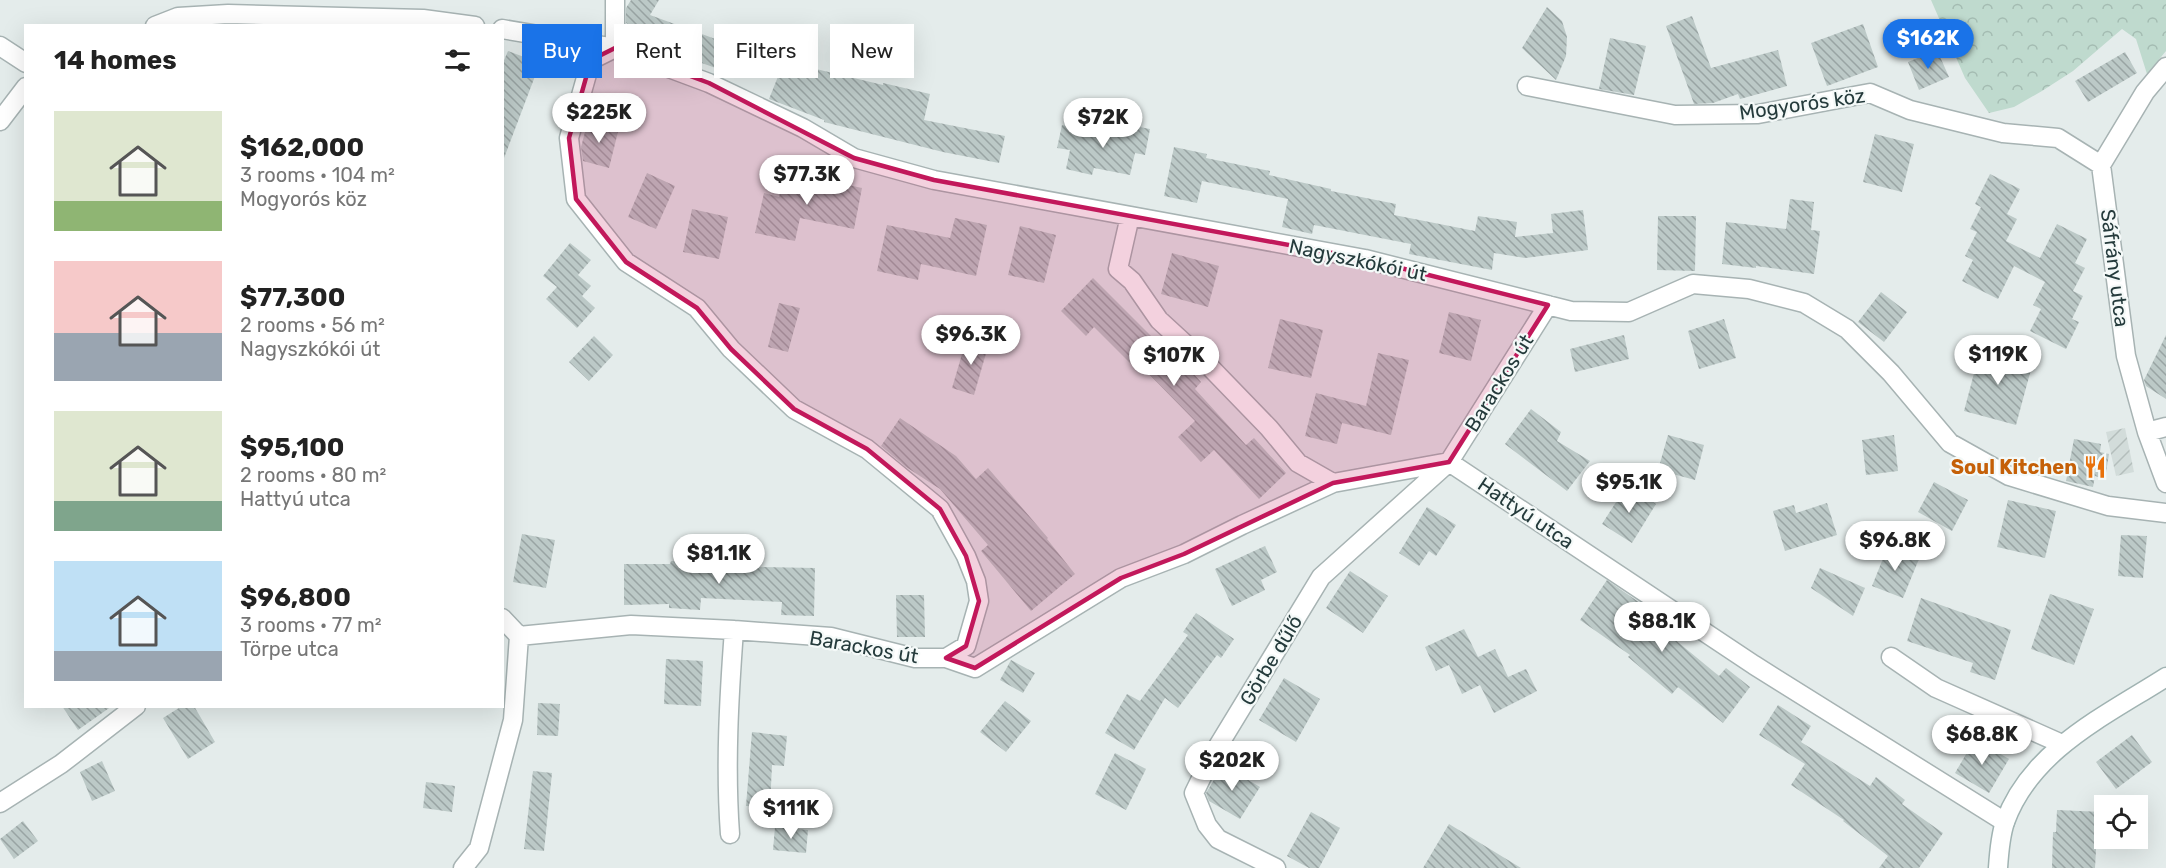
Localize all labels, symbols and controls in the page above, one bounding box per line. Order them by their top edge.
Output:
pin: $162K [1886,19,1970,70]
chip: Buy [522,24,602,78]
chip: Rent [614,24,702,78]
chip: Filters [714,24,818,78]
chip: New [830,24,914,78]
text: $162K [1897,26,1959,50]
icon: filters [441,44,474,77]
text: 14 homes [54,45,177,76]
street label: Mogyorós köz [1738,83,1866,125]
pin: $225K [557,93,641,144]
pin: $72K [1067,98,1139,149]
text: $225K [566,100,632,124]
text: $72K [1077,105,1129,129]
text: $162,000 [240,132,364,163]
icon: home [102,135,174,207]
pin: $77.3K [758,155,856,206]
text: $77.3K [773,162,841,186]
text: 3 rooms · 104 m² [240,163,395,187]
text: Mogyorós köz [240,187,367,211]
street label: Sáfrány utca [2096,208,2134,328]
street label: Nagyszkókói út [1287,234,1429,286]
text: $77,300 [240,282,345,313]
icon: home [102,285,174,357]
text: 2 rooms · 56 m² [240,313,385,337]
pin: $96.3K [922,315,1020,366]
text: $96.3K [935,322,1007,346]
street label: Barackos út [1460,330,1538,436]
pin: $119K [1956,335,2040,386]
pin: $107K [1132,336,1216,387]
text: Nagyszkókói út [240,337,380,361]
text: $119K [1968,342,2028,366]
text: $107K [1143,343,1205,367]
text: $95,100 [240,432,345,463]
icon: home [102,435,174,507]
restaurant icon: Soul Kitchen [2082,454,2108,480]
place label: Soul Kitchen [1951,455,2077,479]
text: 2 rooms · 80 m² [240,463,386,487]
pin: $95.1K [1580,463,1678,514]
text: $95.1K [1596,470,1662,494]
street label: Hattyú utca [1473,472,1579,554]
text: Hattyú utca [240,487,351,511]
pin: $96.8K [1846,521,1944,572]
text: $96.8K [1859,528,1931,552]
pin: $81.1K [670,534,768,585]
text: $81.1K [687,541,751,565]
text: $96,800 [240,582,351,613]
icon: home [102,585,174,657]
pin: $88.1K [1613,602,1711,653]
text: $88.1K [1628,609,1696,633]
street label: Görbe dűlő [1235,611,1307,709]
text: 3 rooms · 77 m² [240,613,382,637]
street label: Barackos út [808,626,921,668]
text: Törpe utca [240,637,339,661]
pin: $68.8K [1933,715,2031,766]
text: $68.8K [1946,722,2018,746]
pin: $202K [1190,741,1274,792]
text: $202K [1199,748,1265,772]
pin: $111K [749,789,833,840]
map controls [2094,795,2148,849]
button: locate [2094,795,2148,849]
text: $111K [763,796,819,820]

